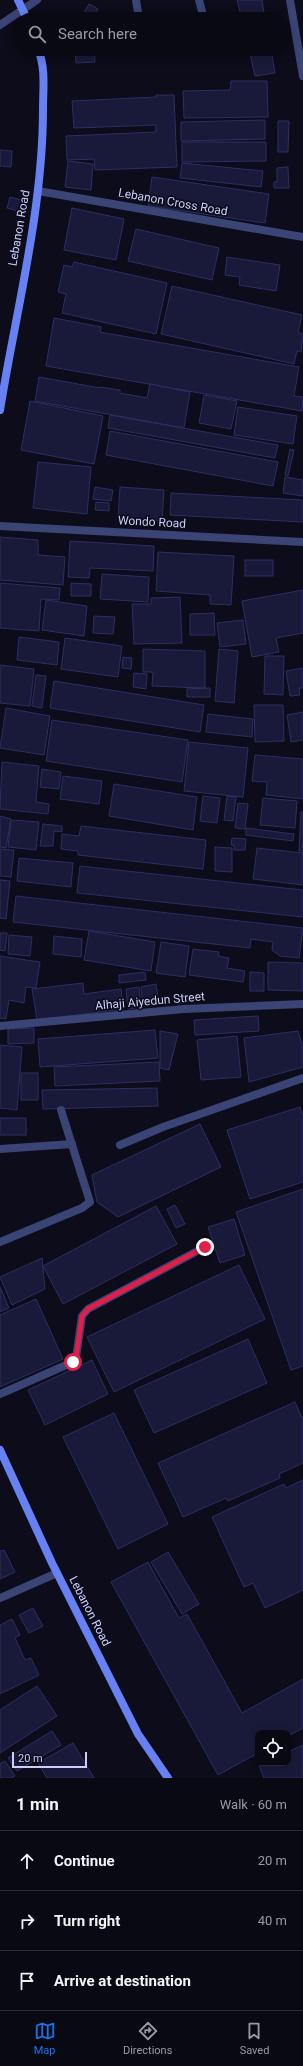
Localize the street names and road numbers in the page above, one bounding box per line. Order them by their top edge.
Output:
street label: Lebanon Cross Road [117,185,229,219]
street label: Lebanon Road [5,189,33,267]
street label: Wondo Road [118,513,186,531]
street label: Alhaji Aiyedun Street [95,989,205,1013]
street label: Lebanon Road [66,1574,114,1648]

